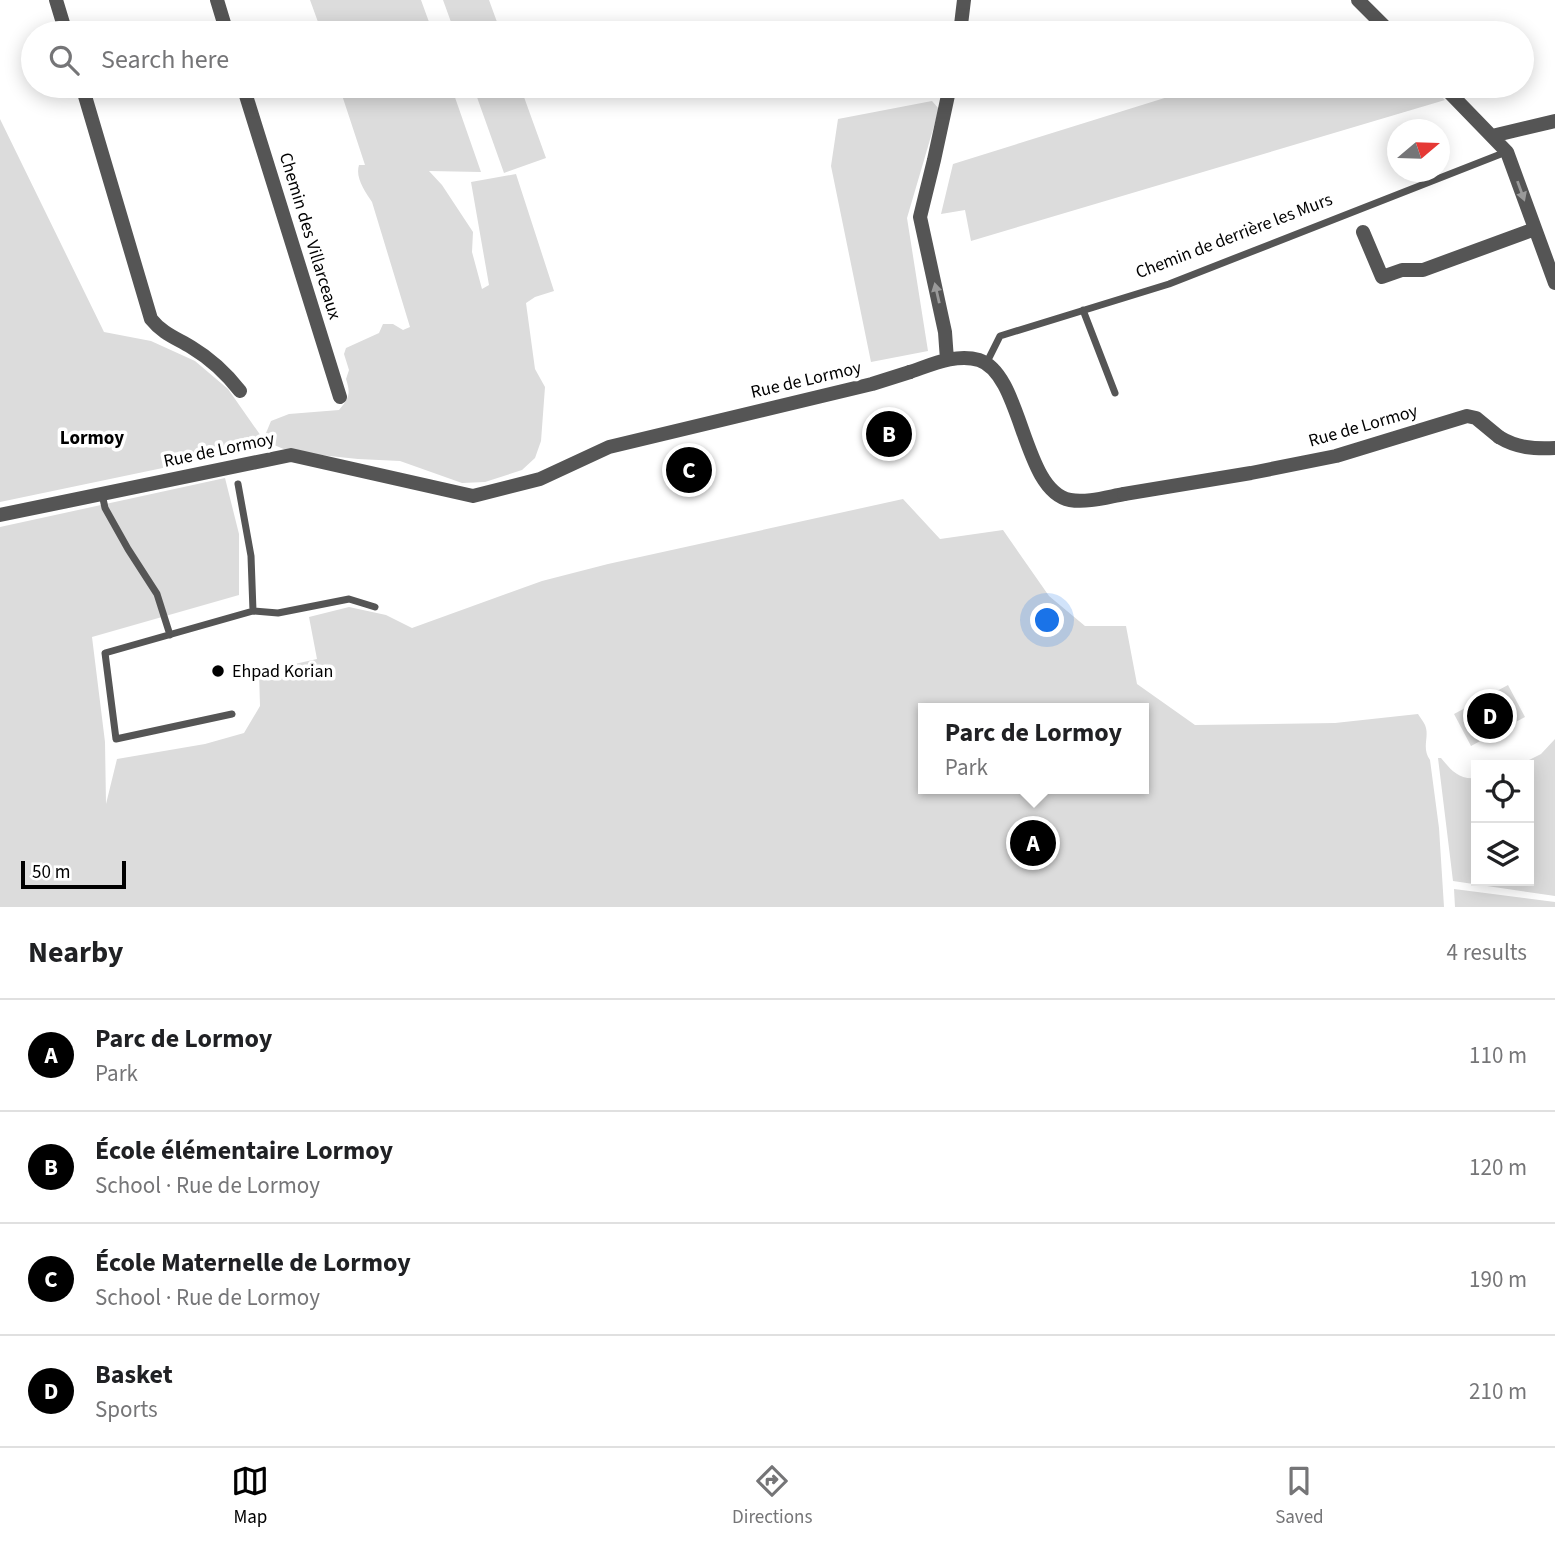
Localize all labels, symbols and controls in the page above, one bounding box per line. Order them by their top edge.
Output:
search box [21,21,1534,98]
icon: search [45,41,83,79]
text: Search here [101,41,229,78]
north arrow [1387,119,1450,182]
street label: Chemin des Villarceaux [273,149,347,323]
one-way arrow [1516,180,1527,201]
street label: Chemin de derrière les Murs [1132,187,1336,285]
one-way arrow [931,282,942,304]
street label: Rue de Lormoy [748,355,864,405]
street label: Rue de Lormoy [1305,398,1421,454]
pin: B [866,408,912,460]
district label: Lormoy [60,425,124,452]
street label: Rue de Lormoy [161,426,277,474]
pin: C [666,444,712,496]
your location [1030,603,1064,637]
place label: Ehpad Korian [232,659,333,684]
marker: Ehpad Korian [210,663,226,679]
pin: D [1467,690,1513,742]
popup [918,703,1149,794]
text: Parc de Lormoy [945,714,1122,751]
text: Park [945,751,988,784]
map controls [1471,760,1534,886]
button: locate [1471,760,1534,823]
pin: A [1010,817,1056,869]
button: layers [1471,823,1534,886]
scale bar [21,858,126,890]
text: 50 m [32,859,70,886]
text: Nearby [28,931,123,974]
text: 4 results [1447,936,1527,969]
text: Parc de Lormoy [95,1020,272,1057]
text: A [44,1039,58,1072]
text: 110 m [1469,1039,1527,1072]
text: Park [95,1057,138,1090]
text: École élémentaire Lormoy [95,1132,393,1169]
text: B [44,1151,58,1184]
text: 120 m [1469,1151,1527,1184]
text: School · Rue de Lormoy [95,1169,320,1202]
text: École Maternelle de Lormoy [95,1244,411,1281]
text: C [44,1263,58,1296]
text: 190 m [1469,1263,1527,1296]
text: School · Rue de Lormoy [95,1281,320,1314]
text: Basket [95,1356,173,1393]
text: D [44,1375,58,1408]
text: 210 m [1469,1375,1527,1408]
text: Sports [95,1393,158,1426]
tab: Map [231,1462,269,1531]
tab: Directions [732,1462,812,1531]
tab: Saved [1275,1462,1324,1531]

